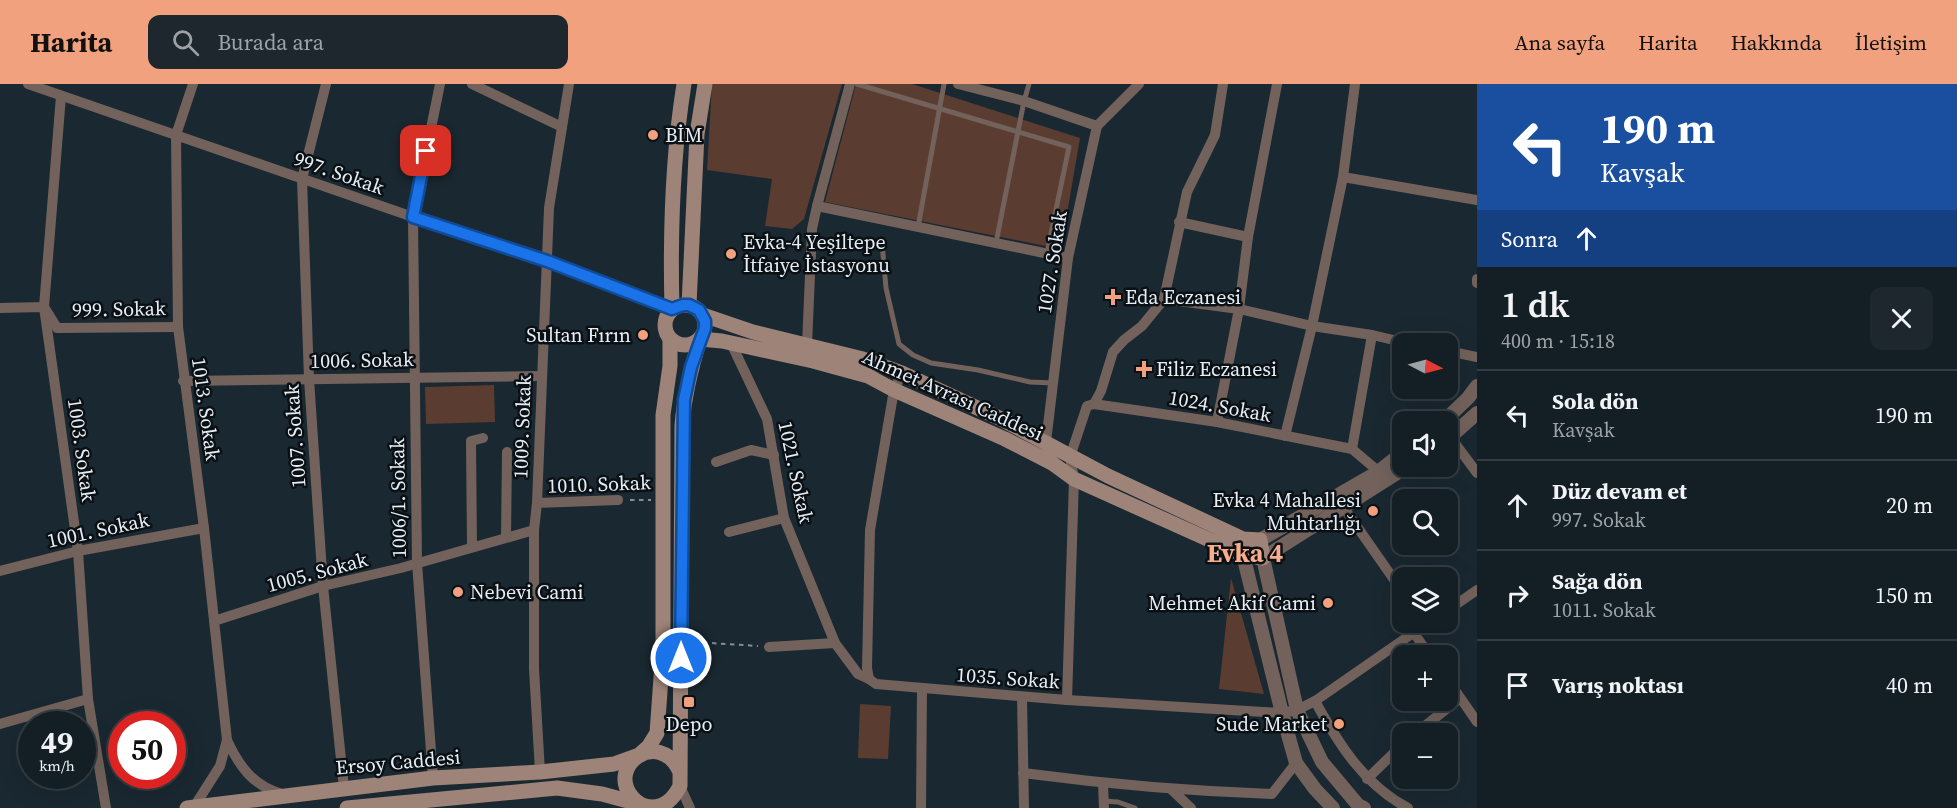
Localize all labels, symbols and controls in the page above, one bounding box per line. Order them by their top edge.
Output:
search box [148,15,568,69]
text: Harita [30,23,112,61]
icon: search [169,26,202,59]
text: Burada ara [217,27,324,57]
text: Ana sayfa [1515,28,1605,57]
text: Harita [1638,28,1698,57]
text: Hakkında [1731,28,1822,57]
text: İletişim [1855,28,1927,57]
text: 190 m [1600,99,1715,157]
icon: left [1501,108,1579,186]
place label: BİM [665,121,703,149]
pin [400,125,451,176]
marker: BİM [646,128,660,142]
icon: arrive [409,134,442,167]
street label: 997. Sokak [290,145,388,202]
text: Kavşak [1600,154,1685,191]
street label: 1027. Sokak [1030,209,1074,315]
icon: ahead [1570,222,1603,255]
text: Sonra [1501,224,1558,254]
place label: Evka-4 Yeşiltepe İtfaiye İstasyonu [743,228,890,279]
marker: Evka-4 Yeşiltepe İtfaiye İstasyonu [724,247,738,261]
text: 1 dk [1501,280,1569,329]
place label: Eda Eczanesi [1125,283,1241,311]
button: close [1870,287,1933,350]
marker: Eda Eczanesi [1106,290,1120,304]
street label: 999. Sokak [72,294,166,324]
place label: Sultan Fırın [526,321,631,349]
text: 400 m · 15:18 [1501,327,1615,355]
marker: Sultan Fırın [636,328,650,342]
north arrow [1392,333,1458,399]
map controls [1392,333,1458,789]
street label: Ahmet Avrası Caddesi [858,343,1048,447]
street label: 1006. Sokak [310,345,414,375]
place label: Filiz Eczanesi [1156,355,1277,383]
street label: 1013. Sokak [185,356,227,462]
marker: Filiz Eczanesi [1137,362,1151,376]
street label: 1009. Sokak [506,375,538,479]
street label: 1007. Sokak [277,383,313,489]
street label: 1024. Sokak [1166,383,1274,429]
text: Sola dön [1552,386,1639,416]
street label: 1003. Sokak [61,397,103,503]
icon: left [1501,399,1534,432]
text: 190 m [1875,400,1933,430]
button: sound [1392,411,1458,477]
text: Kavşak [1552,416,1615,444]
street label: 1021. Sokak [772,418,820,526]
street label: 1006/1. Sokak [383,438,413,558]
street label: 1010. Sokak [547,468,651,500]
text: Düz devam et [1552,476,1687,506]
place label: Evka 4 Mahallesi Muhtarlığı [1212,486,1361,537]
button: search [1392,489,1458,555]
icon: ahead [1501,489,1534,522]
text: 20 m [1886,490,1933,520]
marker: Evka 4 Mahallesi Muhtarlığı [1366,504,1380,518]
street label: 1001. Sokak [44,506,152,554]
text: 997. Sokak [1552,506,1646,534]
district label: Evka 4 [1207,535,1283,571]
street label: 1005. Sokak [263,545,371,599]
text: Sağa dön [1552,566,1642,596]
button: layers [1392,567,1458,633]
place label: Nebevi Cami [470,578,583,606]
icon: right [1501,579,1534,612]
text: 150 m [1875,580,1933,610]
marker: Nebevi Cami [451,585,465,599]
place label: Mehmet Akif Cami [1148,589,1316,617]
marker: Mehmet Akif Cami [1321,596,1335,610]
text: 1011. Sokak [1552,596,1656,624]
position arrow [649,626,713,690]
button: + [1392,645,1458,711]
street label: 1035. Sokak [955,660,1061,696]
icon: arrive [1501,669,1534,702]
text: Varış noktası [1552,670,1684,700]
text: 40 m [1886,670,1933,700]
marker: Depo [682,695,696,709]
place label: Depo [666,710,712,738]
place label: Sude Market [1216,710,1327,738]
speed limit sign: 50 [108,711,186,789]
marker: Sude Market [1332,717,1346,731]
text: 49 [41,722,73,763]
button: − [1392,723,1458,789]
street label: Ersoy Caddesi [335,743,462,781]
text: km/h [39,755,75,776]

